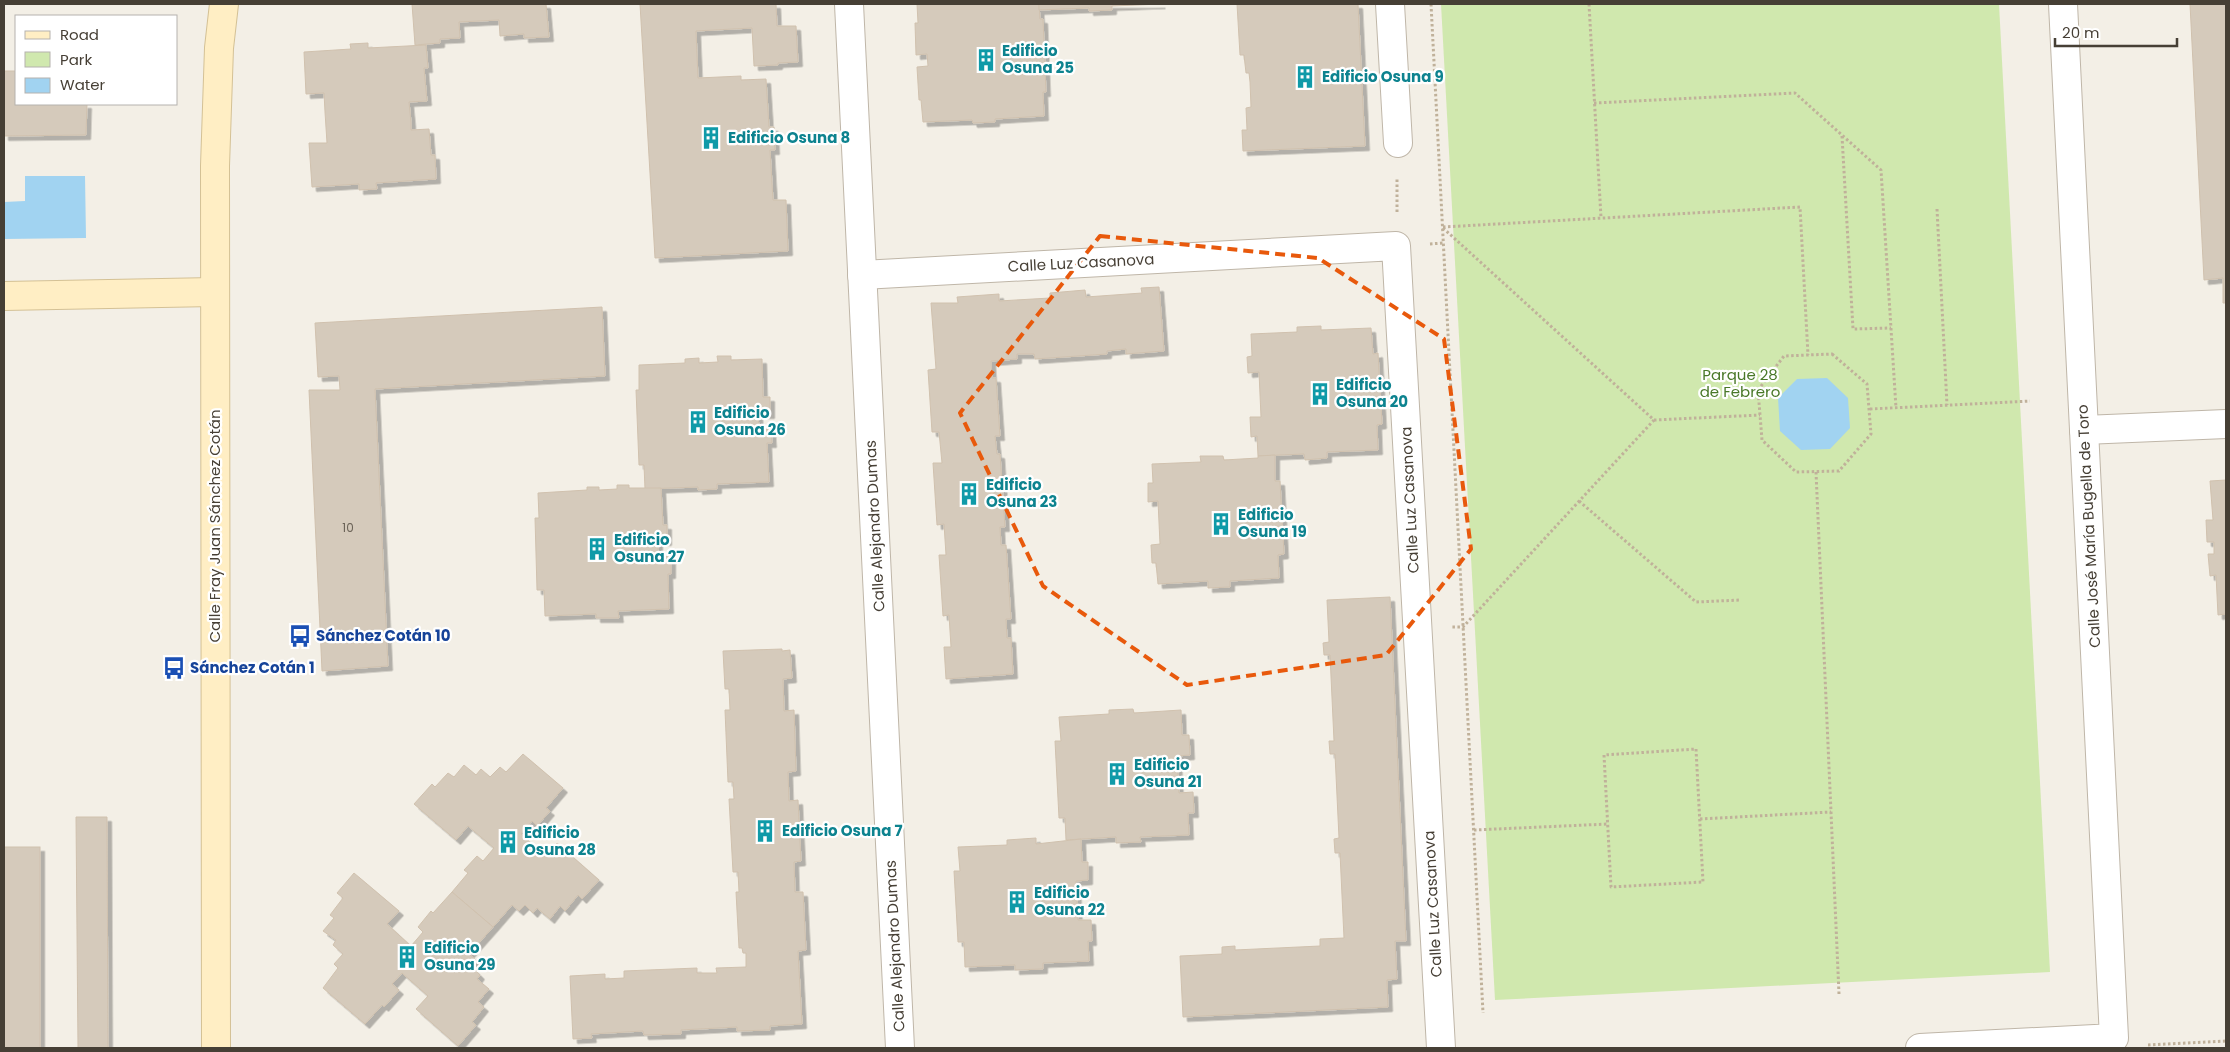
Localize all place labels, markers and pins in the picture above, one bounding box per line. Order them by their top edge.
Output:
place label: Edificio Osuna 25 [1002,40,1074,78]
building icon: Edificio Osuna 25 [973,47,999,73]
building icon: Edificio Osuna 9 [1292,64,1318,90]
place label: Edificio Osuna 9 [1322,66,1444,87]
building icon: Edificio Osuna 8 [698,125,724,151]
place label: Edificio Osuna 8 [728,127,850,148]
place label: Edificio Osuna 20 [1336,374,1408,412]
building icon: Edificio Osuna 20 [1307,381,1333,407]
place label: Edificio Osuna 26 [714,402,786,440]
building icon: Edificio Osuna 26 [685,409,711,435]
place label: Edificio Osuna 23 [986,474,1057,512]
building icon: Edificio Osuna 23 [956,481,982,507]
place label: Edificio Osuna 19 [1238,504,1307,542]
building icon: Edificio Osuna 19 [1208,511,1234,537]
place label: Edificio Osuna 27 [614,529,684,567]
building icon: Edificio Osuna 27 [584,536,610,562]
bus stop icon: Sánchez Cotán 10 [287,623,313,649]
place label: Sánchez Cotán 10 [316,625,451,646]
bus stop icon: Sánchez Cotán 1 [161,655,187,681]
place label: Sánchez Cotán 1 [190,657,315,678]
place label: Edificio Osuna 21 [1134,754,1202,792]
building icon: Edificio Osuna 21 [1104,761,1130,787]
building icon: Edificio Osuna 7 [752,818,778,844]
place label: Edificio Osuna 7 [782,820,903,841]
place label: Edificio Osuna 28 [524,822,596,860]
building icon: Edificio Osuna 28 [495,829,521,855]
place label: Edificio Osuna 22 [1034,882,1105,920]
building icon: Edificio Osuna 22 [1004,889,1030,915]
place label: Edificio Osuna 29 [424,937,496,975]
building icon: Edificio Osuna 29 [394,944,420,970]

